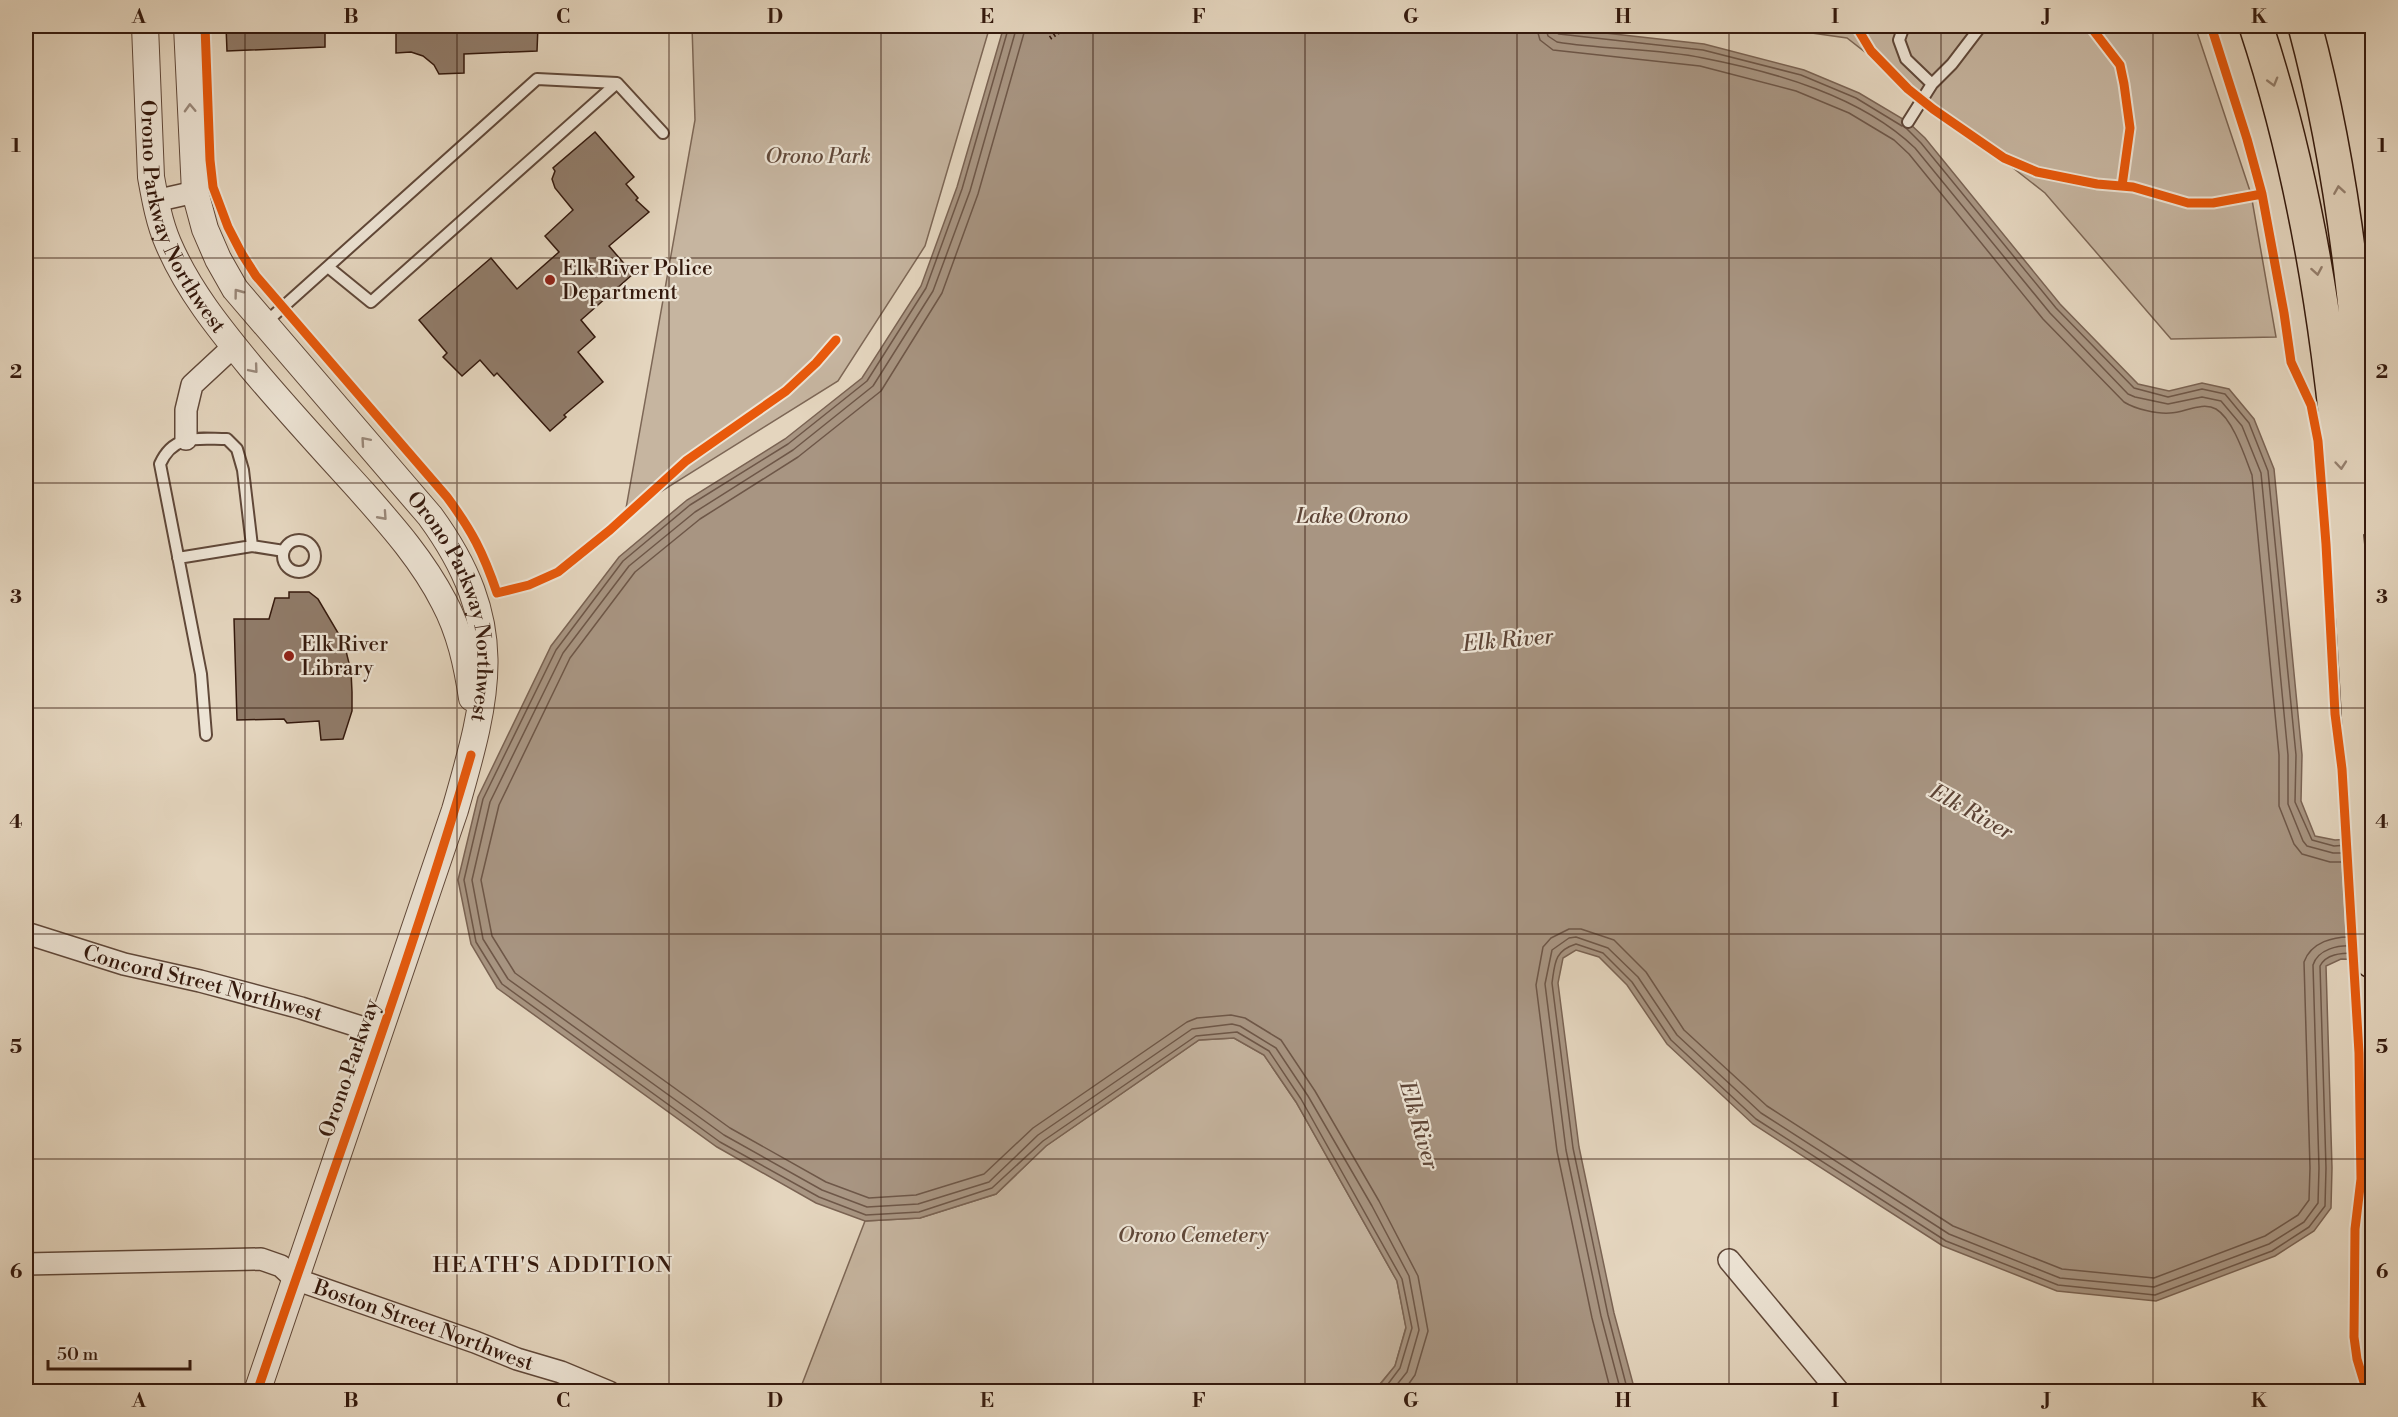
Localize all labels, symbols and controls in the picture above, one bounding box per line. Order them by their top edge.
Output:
text: A [131,5,147,30]
text: B [343,5,359,30]
text: C [556,5,570,30]
text: D [767,5,783,30]
text: E [980,5,994,30]
text: F [1192,5,1206,30]
text: G [1403,5,1419,30]
text: H [1615,5,1632,30]
text: I [1831,5,1839,30]
text: J [2040,5,2051,30]
text: K [2251,5,2268,30]
one-way arrow [2266,76,2278,86]
street label: Orono Parkway Northwest [134,100,231,339]
one-way arrow [184,103,197,112]
text: 1 [11,134,21,159]
text: 1 [2377,134,2387,159]
park label: Orono Park [765,144,871,170]
one-way arrow [2333,186,2346,196]
place label: Elk River Police Department [562,256,713,306]
one-way arrow [2310,267,2322,276]
marker: Elk River Police Department [543,273,557,287]
one-way arrow [235,289,246,300]
text: 2 [10,360,22,385]
text: 2 [2376,360,2388,385]
one-way arrow [246,362,257,373]
one-way arrow [361,437,372,448]
one-way arrow [2334,460,2347,469]
street label: Orono Parkway Northwest [401,486,497,725]
water label: Lake Orono [1295,503,1408,530]
one-way arrow [376,509,387,519]
text: 3 [10,585,22,610]
text: 3 [2376,585,2388,610]
water label: Elk River [1461,623,1555,658]
place label: Elk River Library [301,632,388,682]
marker: Elk River Library [282,649,296,663]
water label: Elk River [1924,778,2018,846]
text: 4 [9,810,23,835]
text: 4 [2375,810,2389,835]
street label: Concord Street Northwest [80,940,326,1028]
street label: Orono Parkway [314,995,386,1141]
text: 5 [10,1035,22,1060]
text: 5 [2376,1035,2388,1060]
water label: Elk River [1393,1077,1444,1173]
park label: Orono Cemetery [1118,1223,1269,1249]
district label: HEATH'S ADDITION [432,1252,674,1279]
text: 6 [10,1260,23,1285]
text: 6 [2376,1260,2389,1285]
street label: Boston Street Northwest [309,1274,537,1377]
scale bar [48,1333,190,1371]
text: 50 m [57,1343,99,1366]
text: A [131,1389,147,1414]
text: B [343,1389,359,1414]
text: C [556,1389,570,1414]
text: D [767,1389,783,1414]
text: E [980,1389,994,1414]
text: F [1192,1389,1206,1414]
text: G [1403,1389,1419,1414]
text: H [1615,1389,1632,1414]
text: I [1831,1389,1839,1414]
text: J [2040,1389,2051,1414]
text: K [2251,1389,2268,1414]

